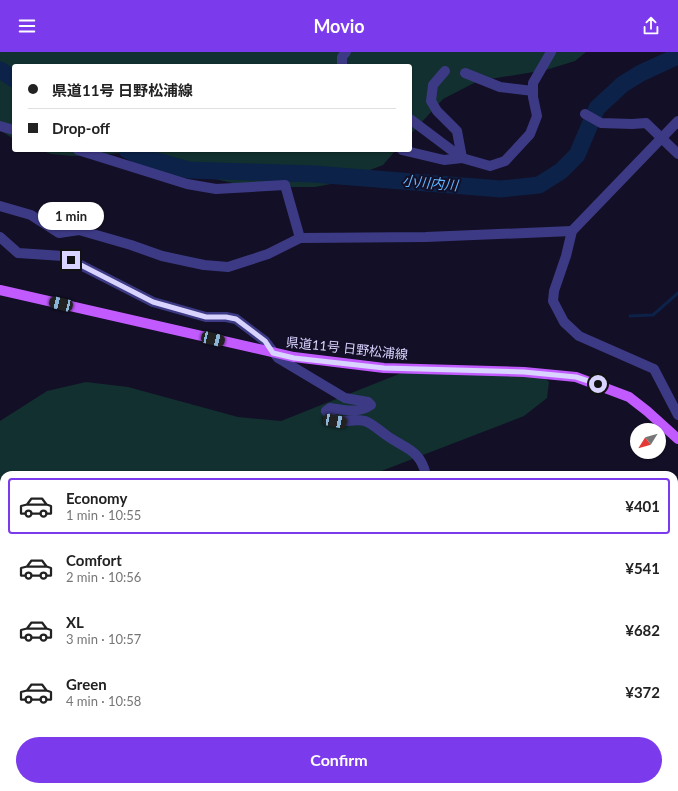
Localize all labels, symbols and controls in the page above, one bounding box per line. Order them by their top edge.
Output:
icon: menu [16,15,38,37]
text: Movio [313,15,365,37]
icon: share [640,15,662,37]
text: 県道11号 日野松浦線 [52,81,193,99]
text: Drop-off [52,119,110,137]
water label: 小川内川 [401,172,461,194]
callout: 1 min [38,202,104,230]
text: 1 min [55,208,87,224]
route end [62,251,80,269]
car [48,295,74,313]
car [200,330,226,348]
street label: 県道11号 日野松浦線 [285,334,409,362]
route start [589,375,607,393]
car [322,413,348,429]
north arrow [630,423,666,459]
map controls [630,423,666,459]
icon: car [18,488,54,524]
text: Economy [66,489,127,507]
text: ¥401 [625,497,660,515]
text: 1 min · 10:55 [66,507,141,523]
icon: car [18,550,54,586]
text: Comfort [66,551,122,569]
text: ¥541 [625,559,660,577]
text: 2 min · 10:56 [66,569,141,585]
icon: car [18,612,54,648]
text: XL [66,613,84,631]
text: ¥682 [625,621,660,639]
text: 3 min · 10:57 [66,631,141,647]
icon: car [18,674,54,710]
text: Green [66,675,107,693]
text: ¥372 [625,683,660,701]
text: 4 min · 10:58 [66,693,141,709]
button: Confirm [16,737,662,783]

